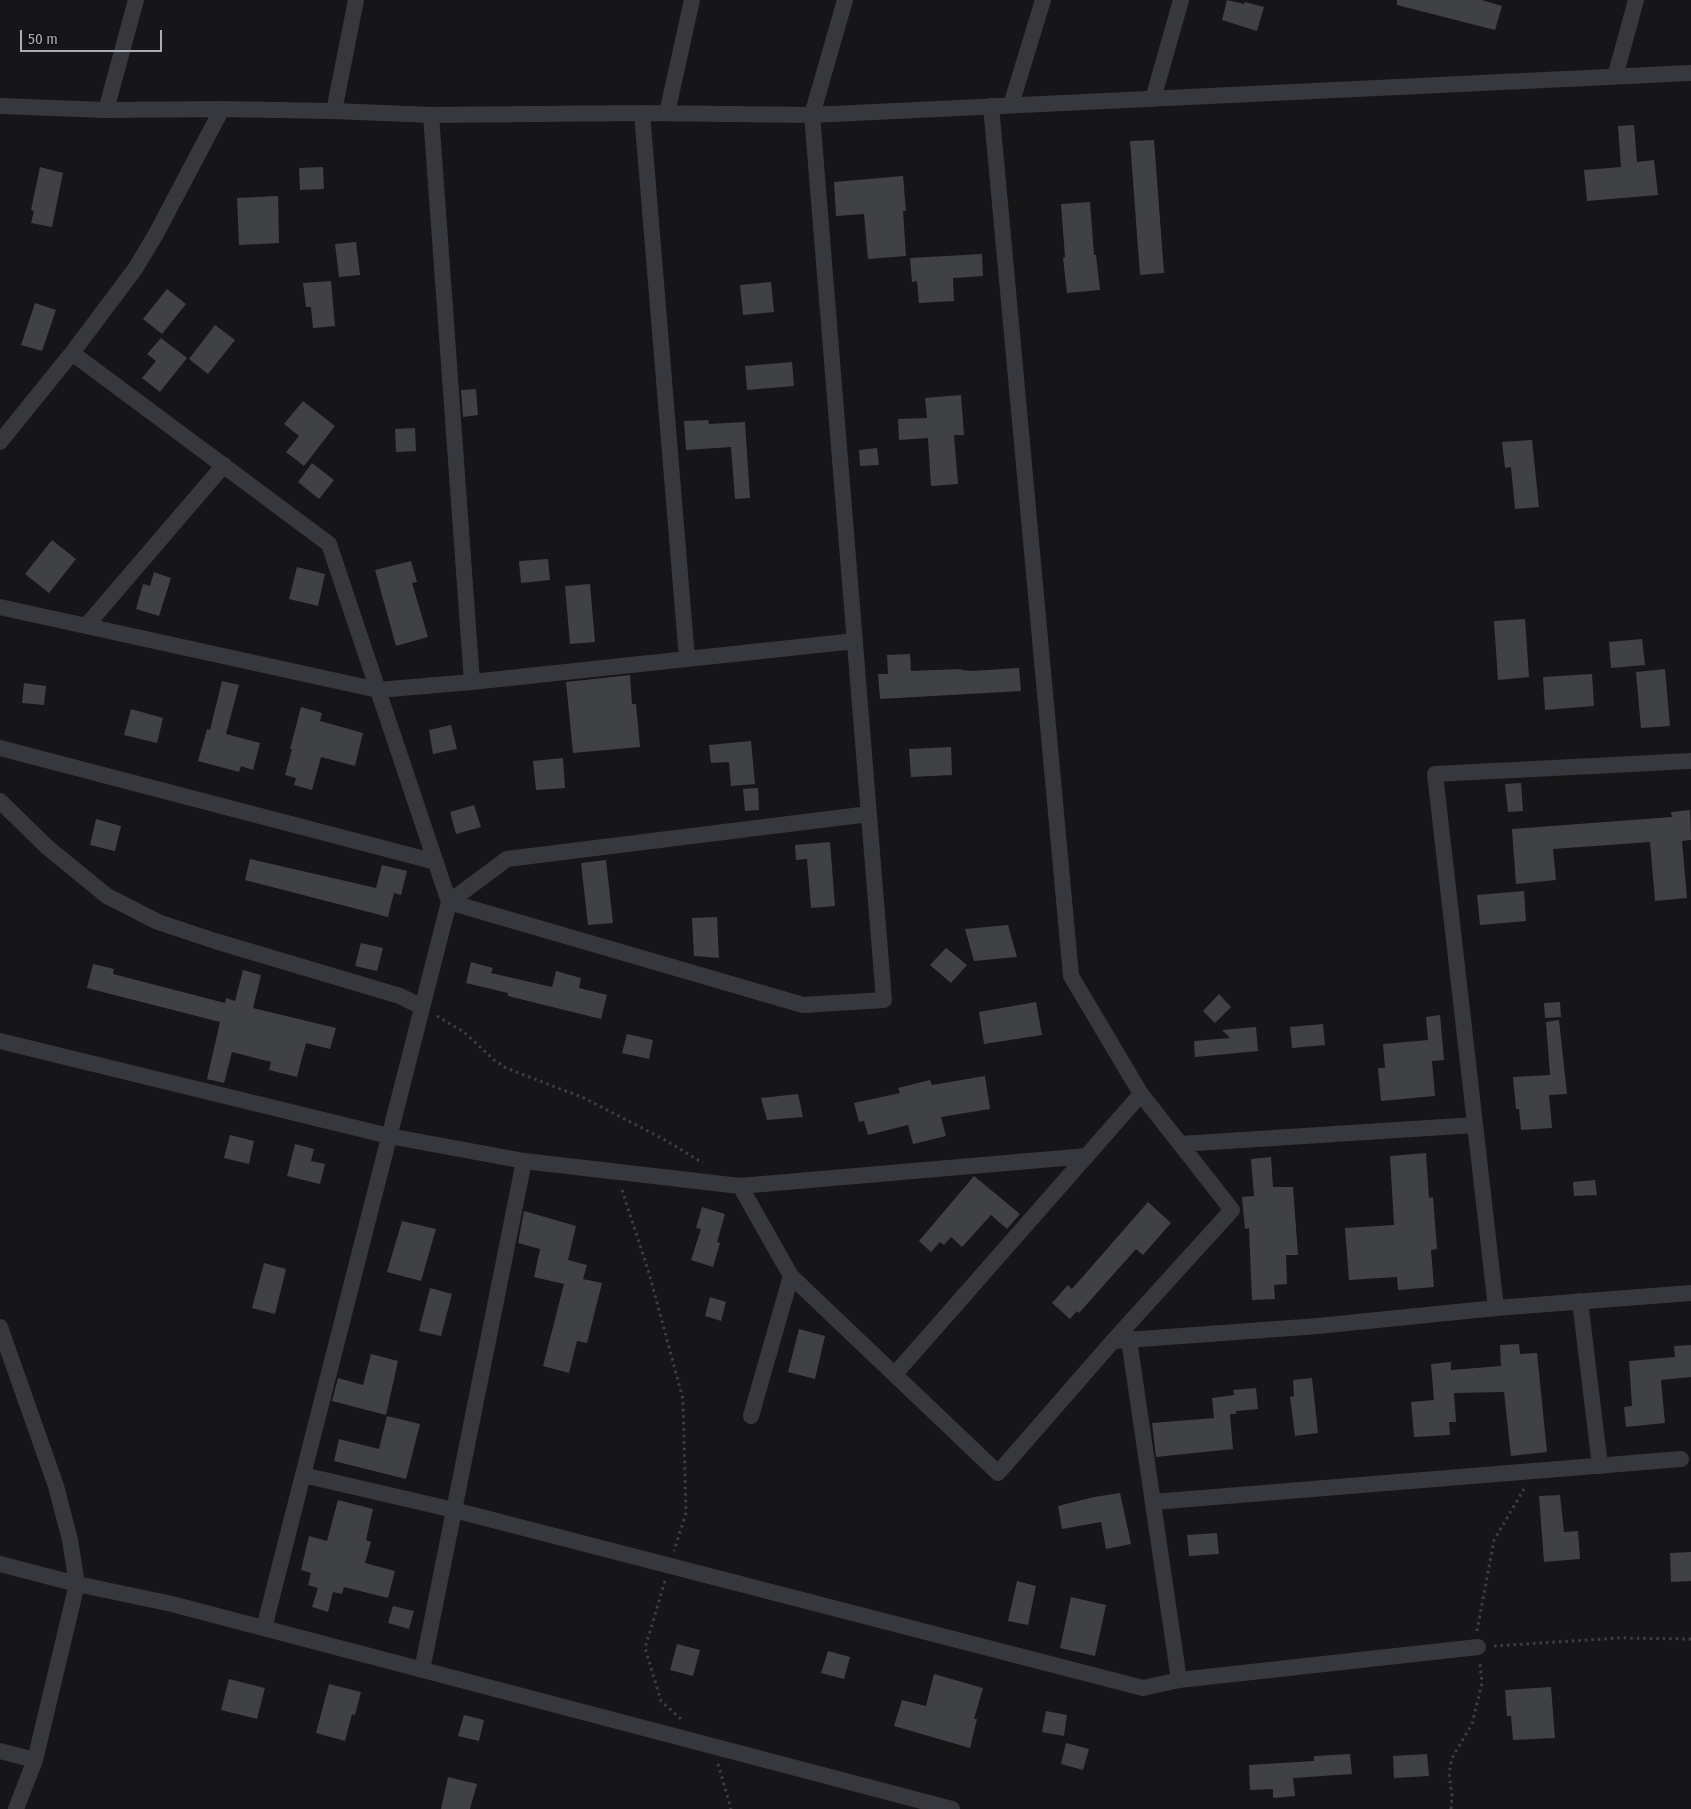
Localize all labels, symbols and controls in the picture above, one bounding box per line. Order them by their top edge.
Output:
scale bar [22,20,165,52]
text: 50 m [28,30,58,48]

